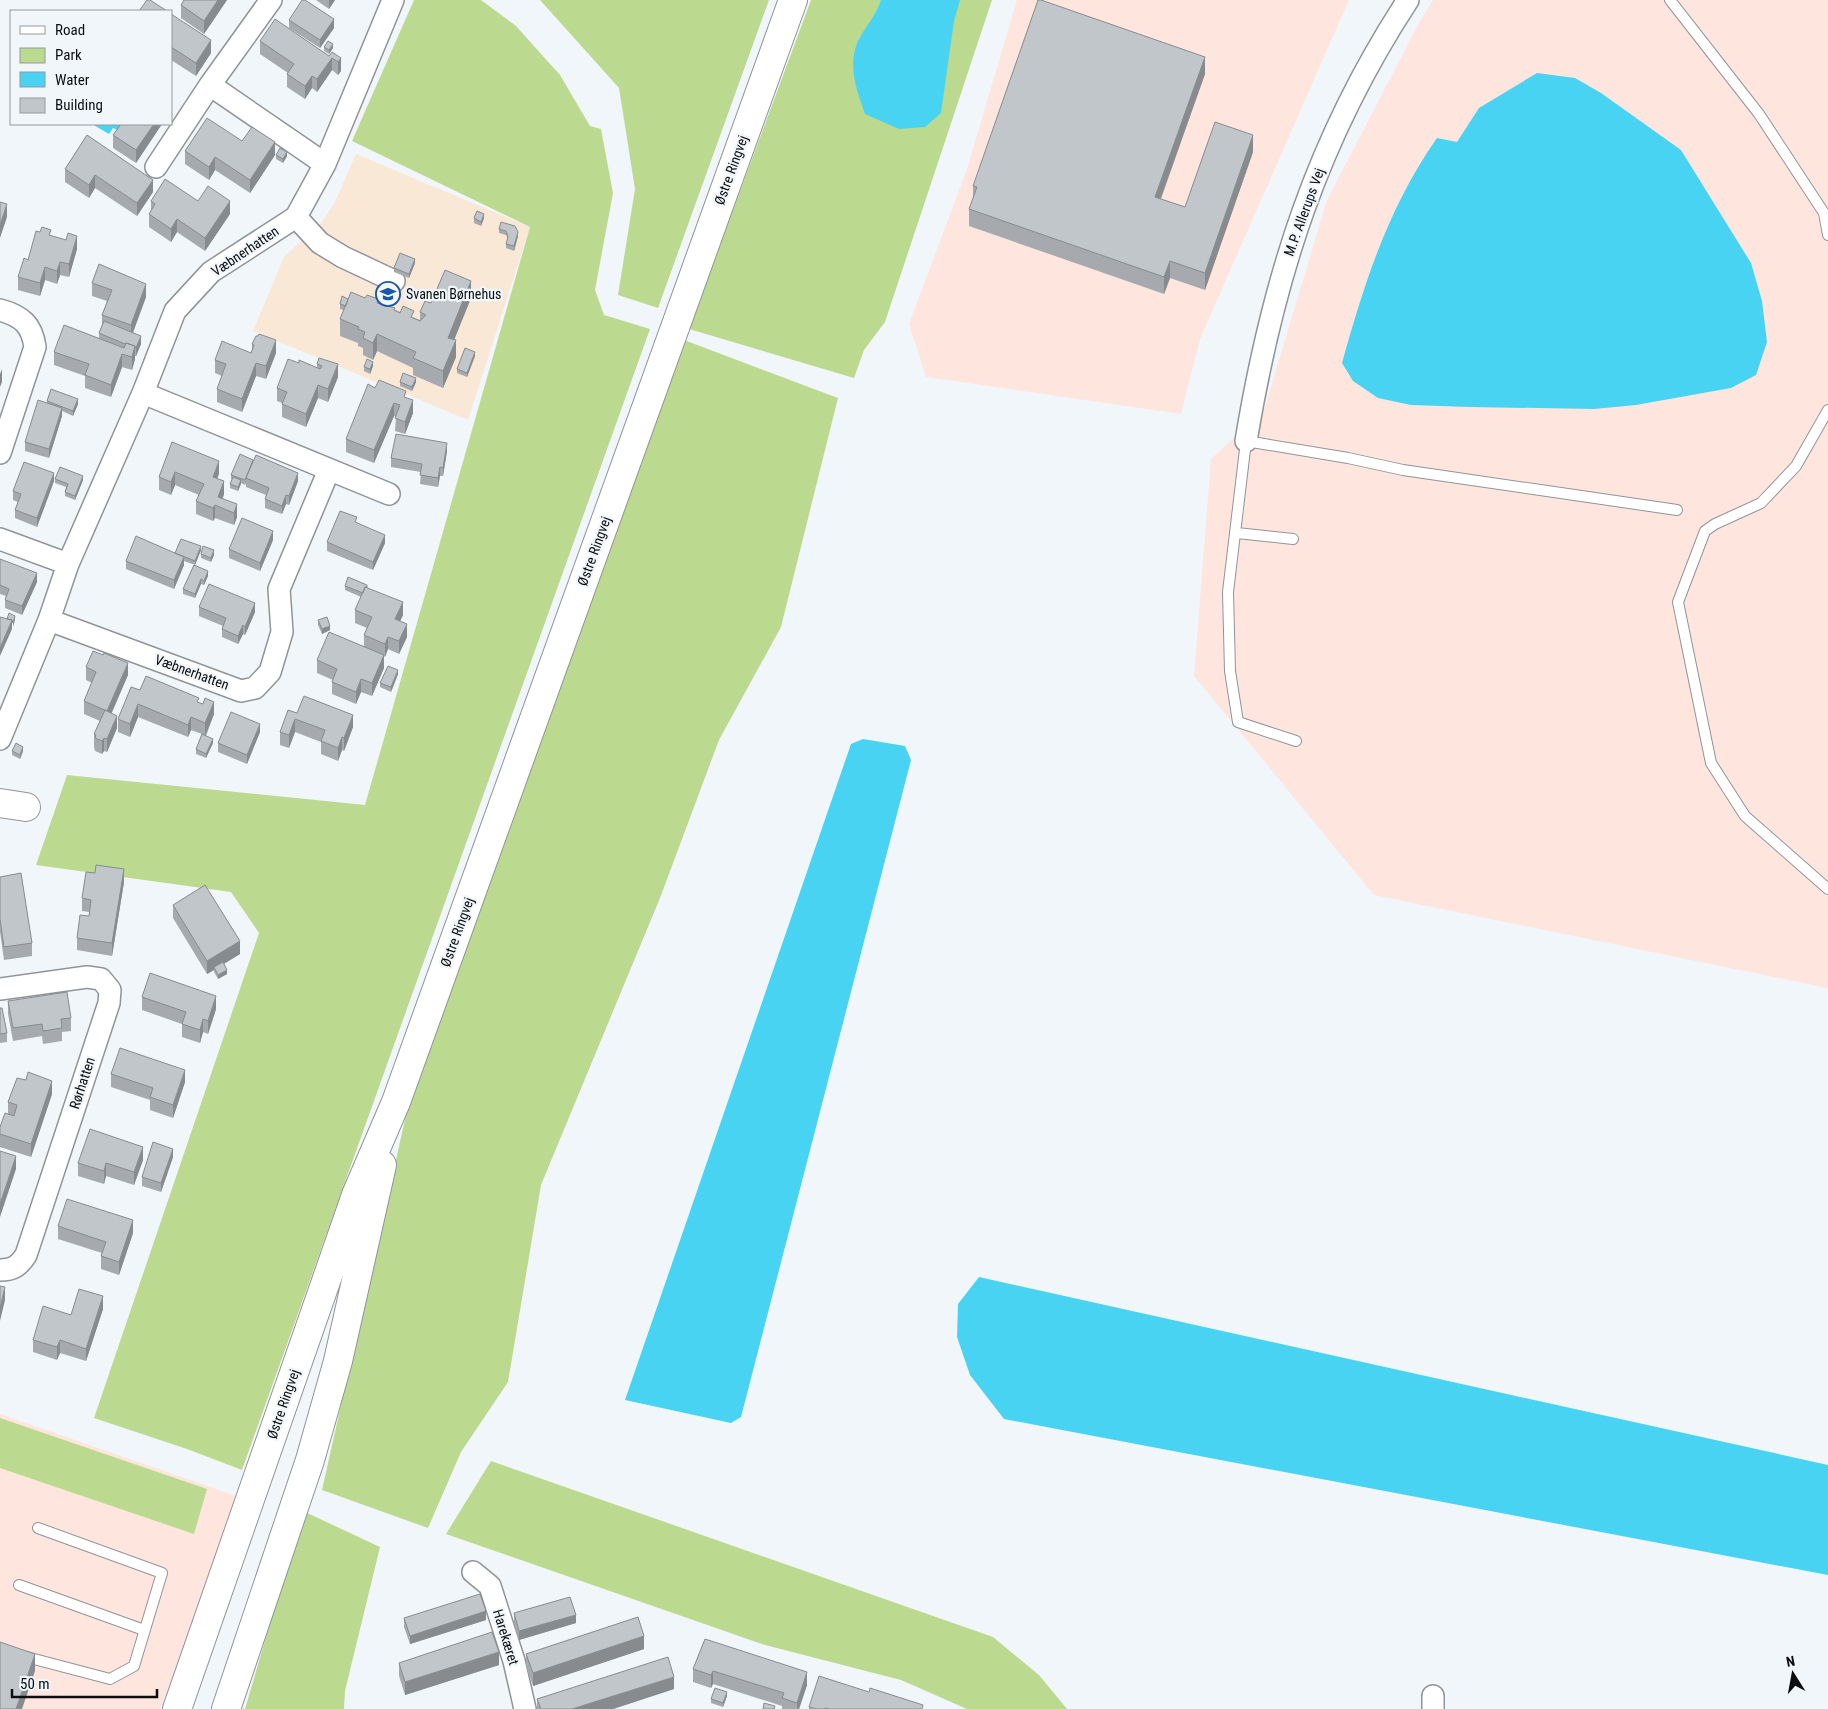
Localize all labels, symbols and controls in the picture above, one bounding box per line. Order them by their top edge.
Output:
legend [10,10,172,125]
text: Road [55,21,85,39]
text: Park [55,46,82,64]
text: Water [55,71,90,89]
text: Building [55,96,103,114]
street label: Østre Ringvej [711,133,751,207]
street label: M.P. Allerups Vej [1281,166,1327,258]
street label: Væbnerhatten [208,223,282,279]
school or university icon: Svanen Børnehus [375,281,401,307]
place label: Svanen Børnehus [406,286,501,302]
street label: Østre Ringvej [574,514,614,588]
street label: Væbnerhatten [153,651,231,693]
street label: Østre Ringvej [437,895,477,969]
street label: Rørhatten [66,1055,98,1111]
street label: Østre Ringvej [264,1367,302,1441]
street label: Harekæret [490,1607,522,1667]
north arrow [1768,1649,1818,1699]
text: N [1785,1653,1796,1670]
scale bar [12,1666,158,1698]
text: 50 m [20,1675,50,1693]

